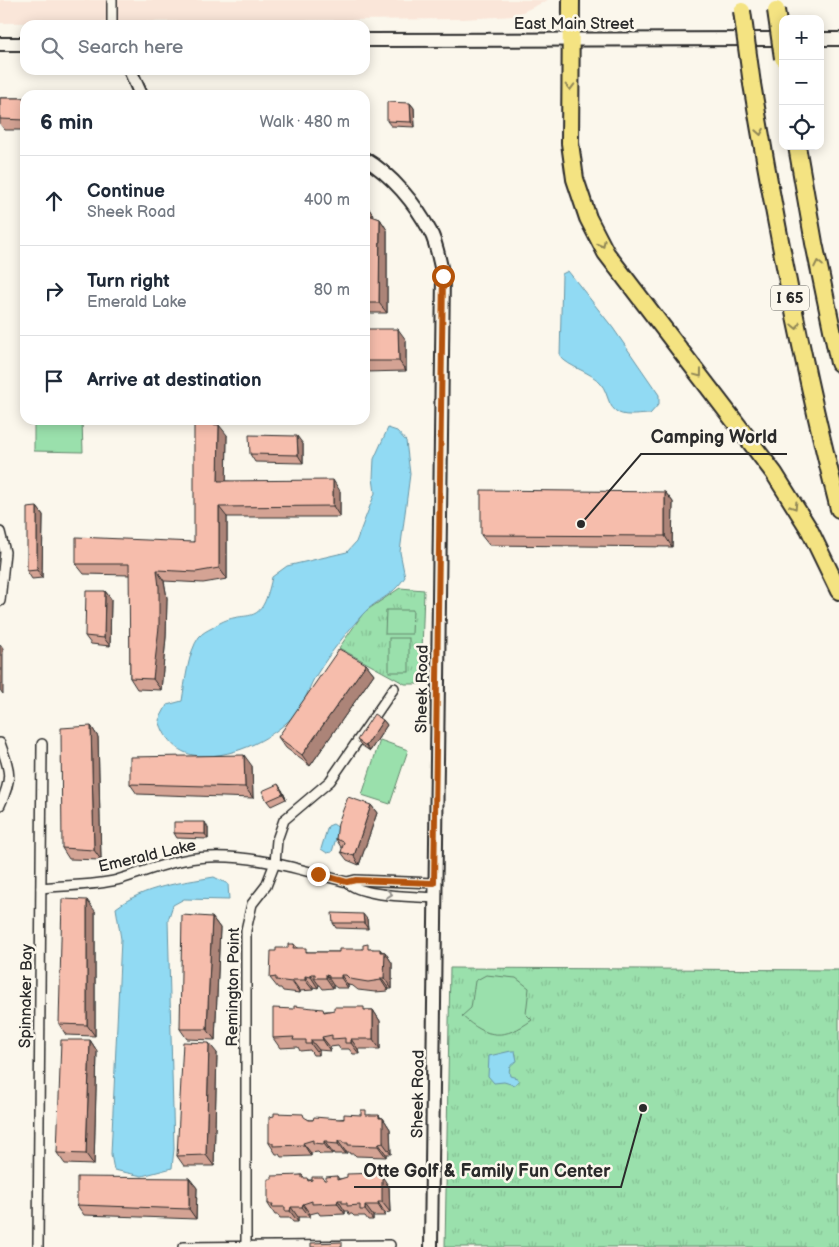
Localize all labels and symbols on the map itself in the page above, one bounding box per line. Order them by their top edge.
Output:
street label: East Main Street [514,15,634,34]
one-way arrow [565,84,575,92]
one-way arrow [755,128,765,137]
one-way arrow [596,239,606,248]
one-way arrow [813,260,824,269]
route start [432,265,455,288]
road number: I 65 [771,286,809,310]
one-way arrow [790,322,801,331]
one-way arrow [693,368,702,378]
callout: Camping World [641,421,787,454]
text: Camping World [651,427,777,448]
one-way arrow [788,500,798,509]
street label: Sheek Road [412,645,433,733]
street label: Emerald Lake [97,836,198,877]
route end [307,863,330,886]
one-way arrow [385,888,393,899]
street label: Remington Point [223,927,244,1047]
street label: Spinnaker Bay [16,943,37,1048]
street label: Sheek Road [408,1050,429,1138]
callout: Otte Golf & Family Fun Center [354,1154,621,1187]
text: Otte Golf & Family Fun Center [364,1161,611,1182]

